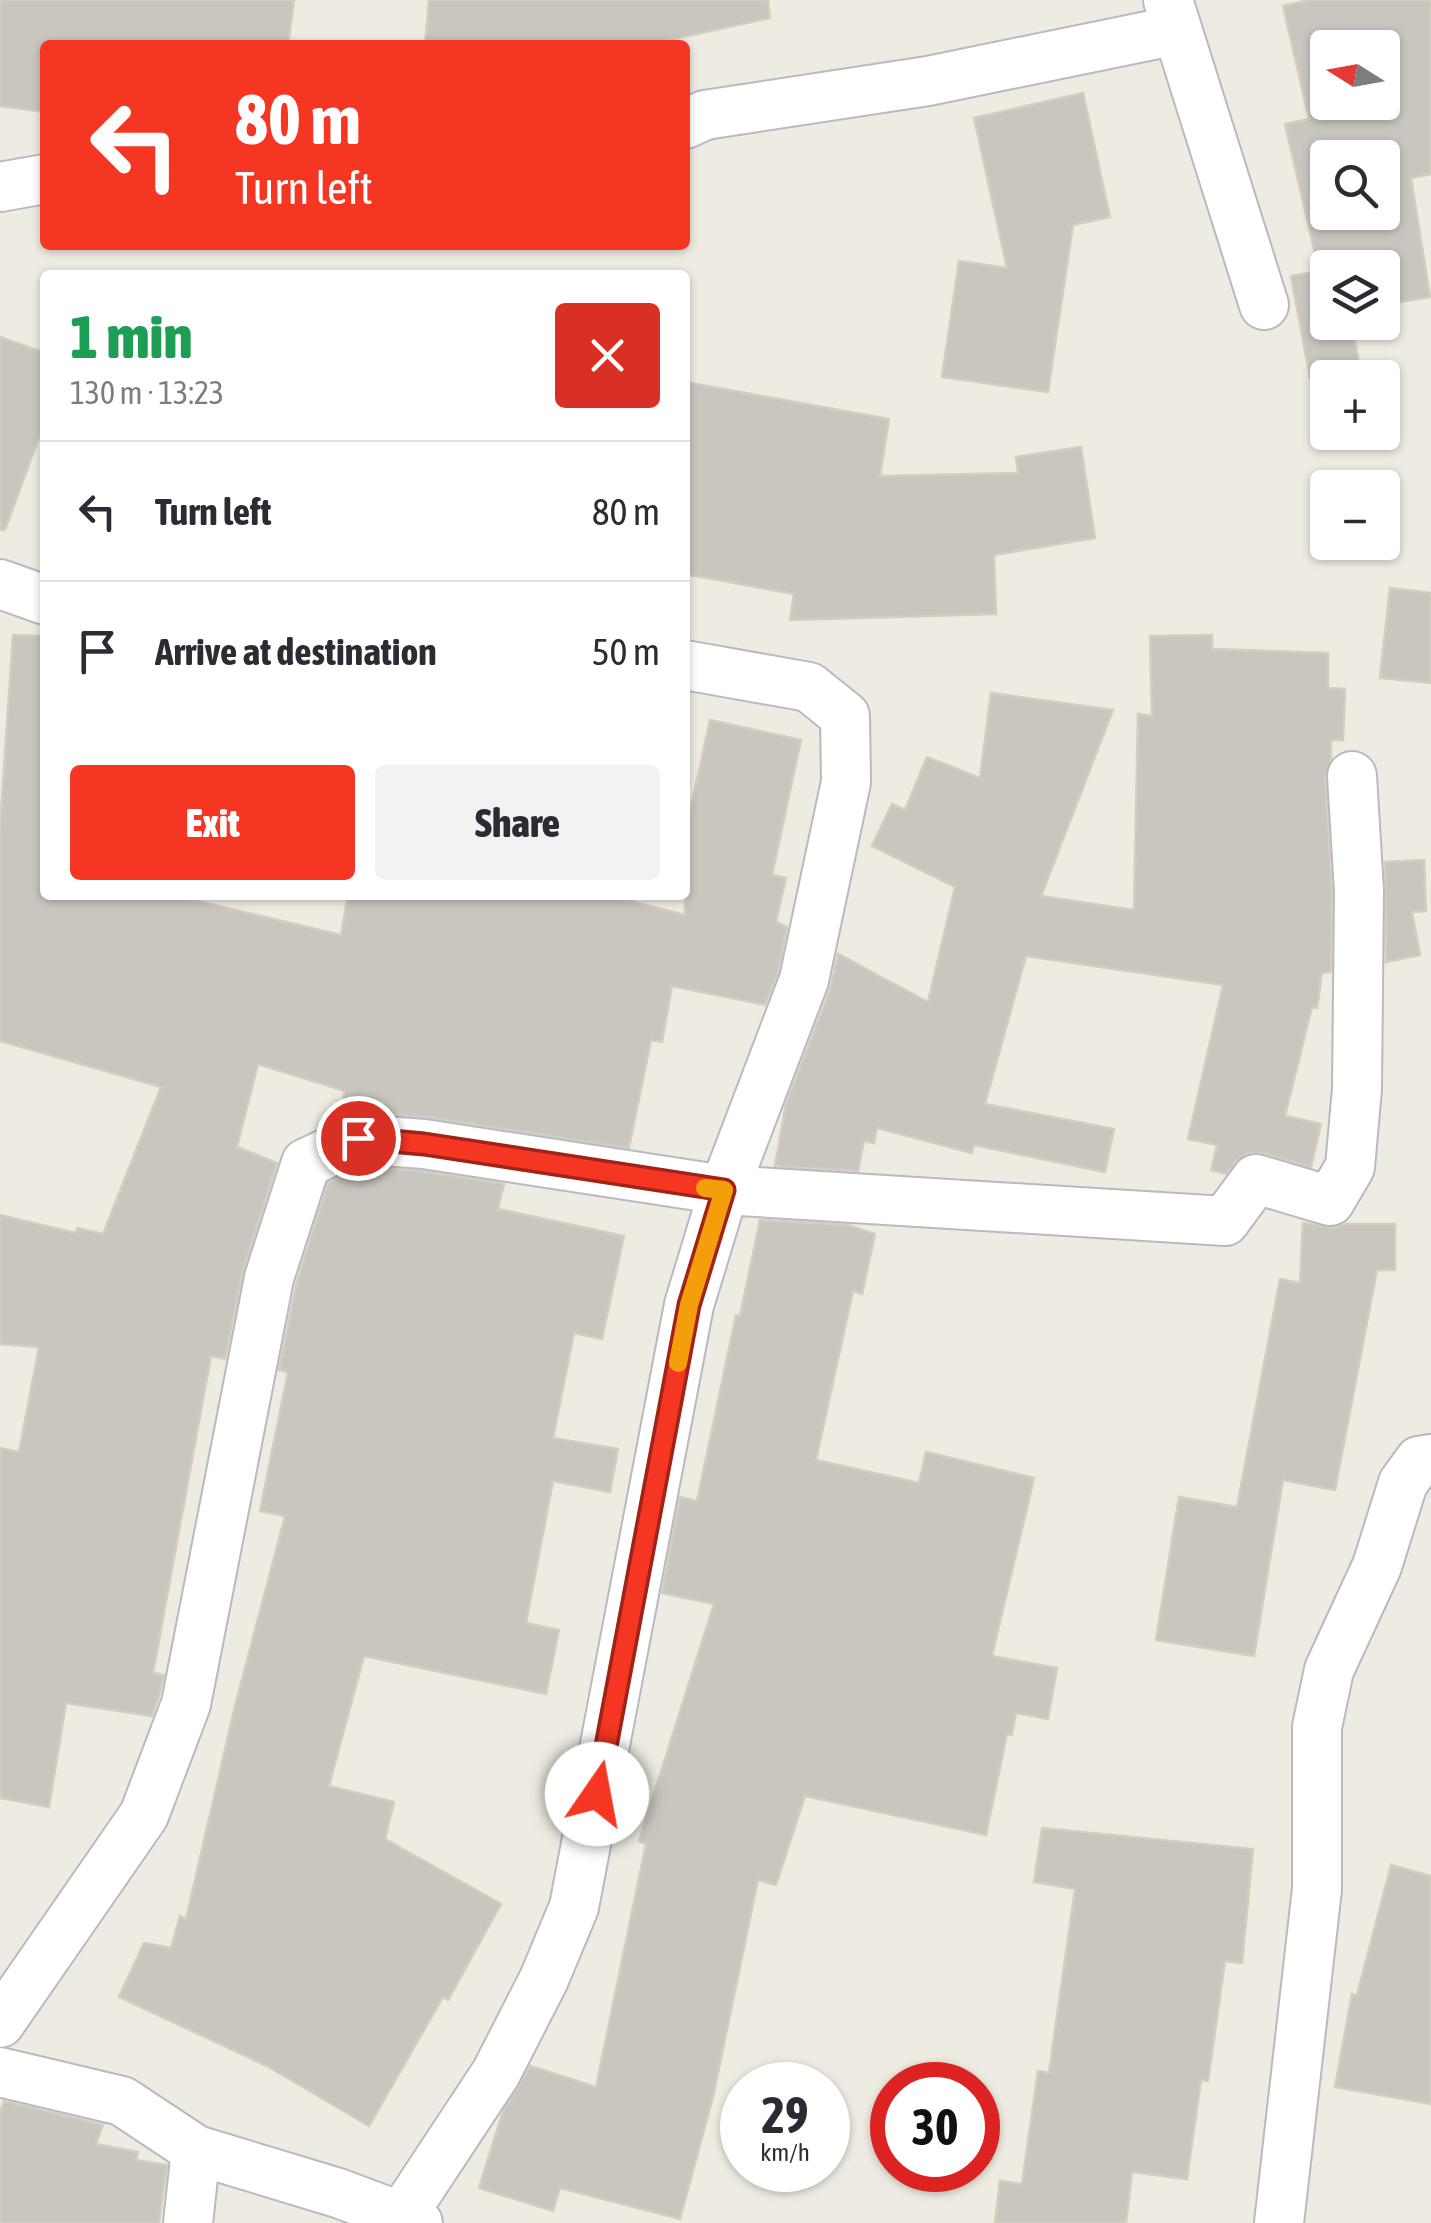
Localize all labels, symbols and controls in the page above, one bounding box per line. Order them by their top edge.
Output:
north arrow [1310,30,1400,120]
map controls [1310,30,1400,560]
text: 80 m [235,79,361,159]
icon: left [70,80,200,210]
button: search [1310,140,1400,230]
text: Turn left [235,162,373,214]
button: layers [1310,250,1400,340]
text: 1 min [70,302,193,371]
button: close [555,303,660,408]
button: + [1310,360,1400,450]
text: 130 m · 13:23 [70,374,224,411]
button: − [1310,470,1400,560]
icon: left [70,484,125,539]
text: Turn left [155,490,271,533]
text: 80 m [592,490,660,533]
icon: arrive [70,624,125,679]
text: Arrive at destination [155,630,437,673]
text: 50 m [592,630,660,673]
button: Exit [70,765,355,880]
button: Share [375,765,660,880]
pin [316,1096,401,1181]
icon: arrive [331,1111,386,1166]
position arrow [545,1742,649,1846]
speed limit sign: 30 [870,2062,1000,2192]
text: 29 [761,2086,808,2144]
text: km/h [760,2138,810,2166]

